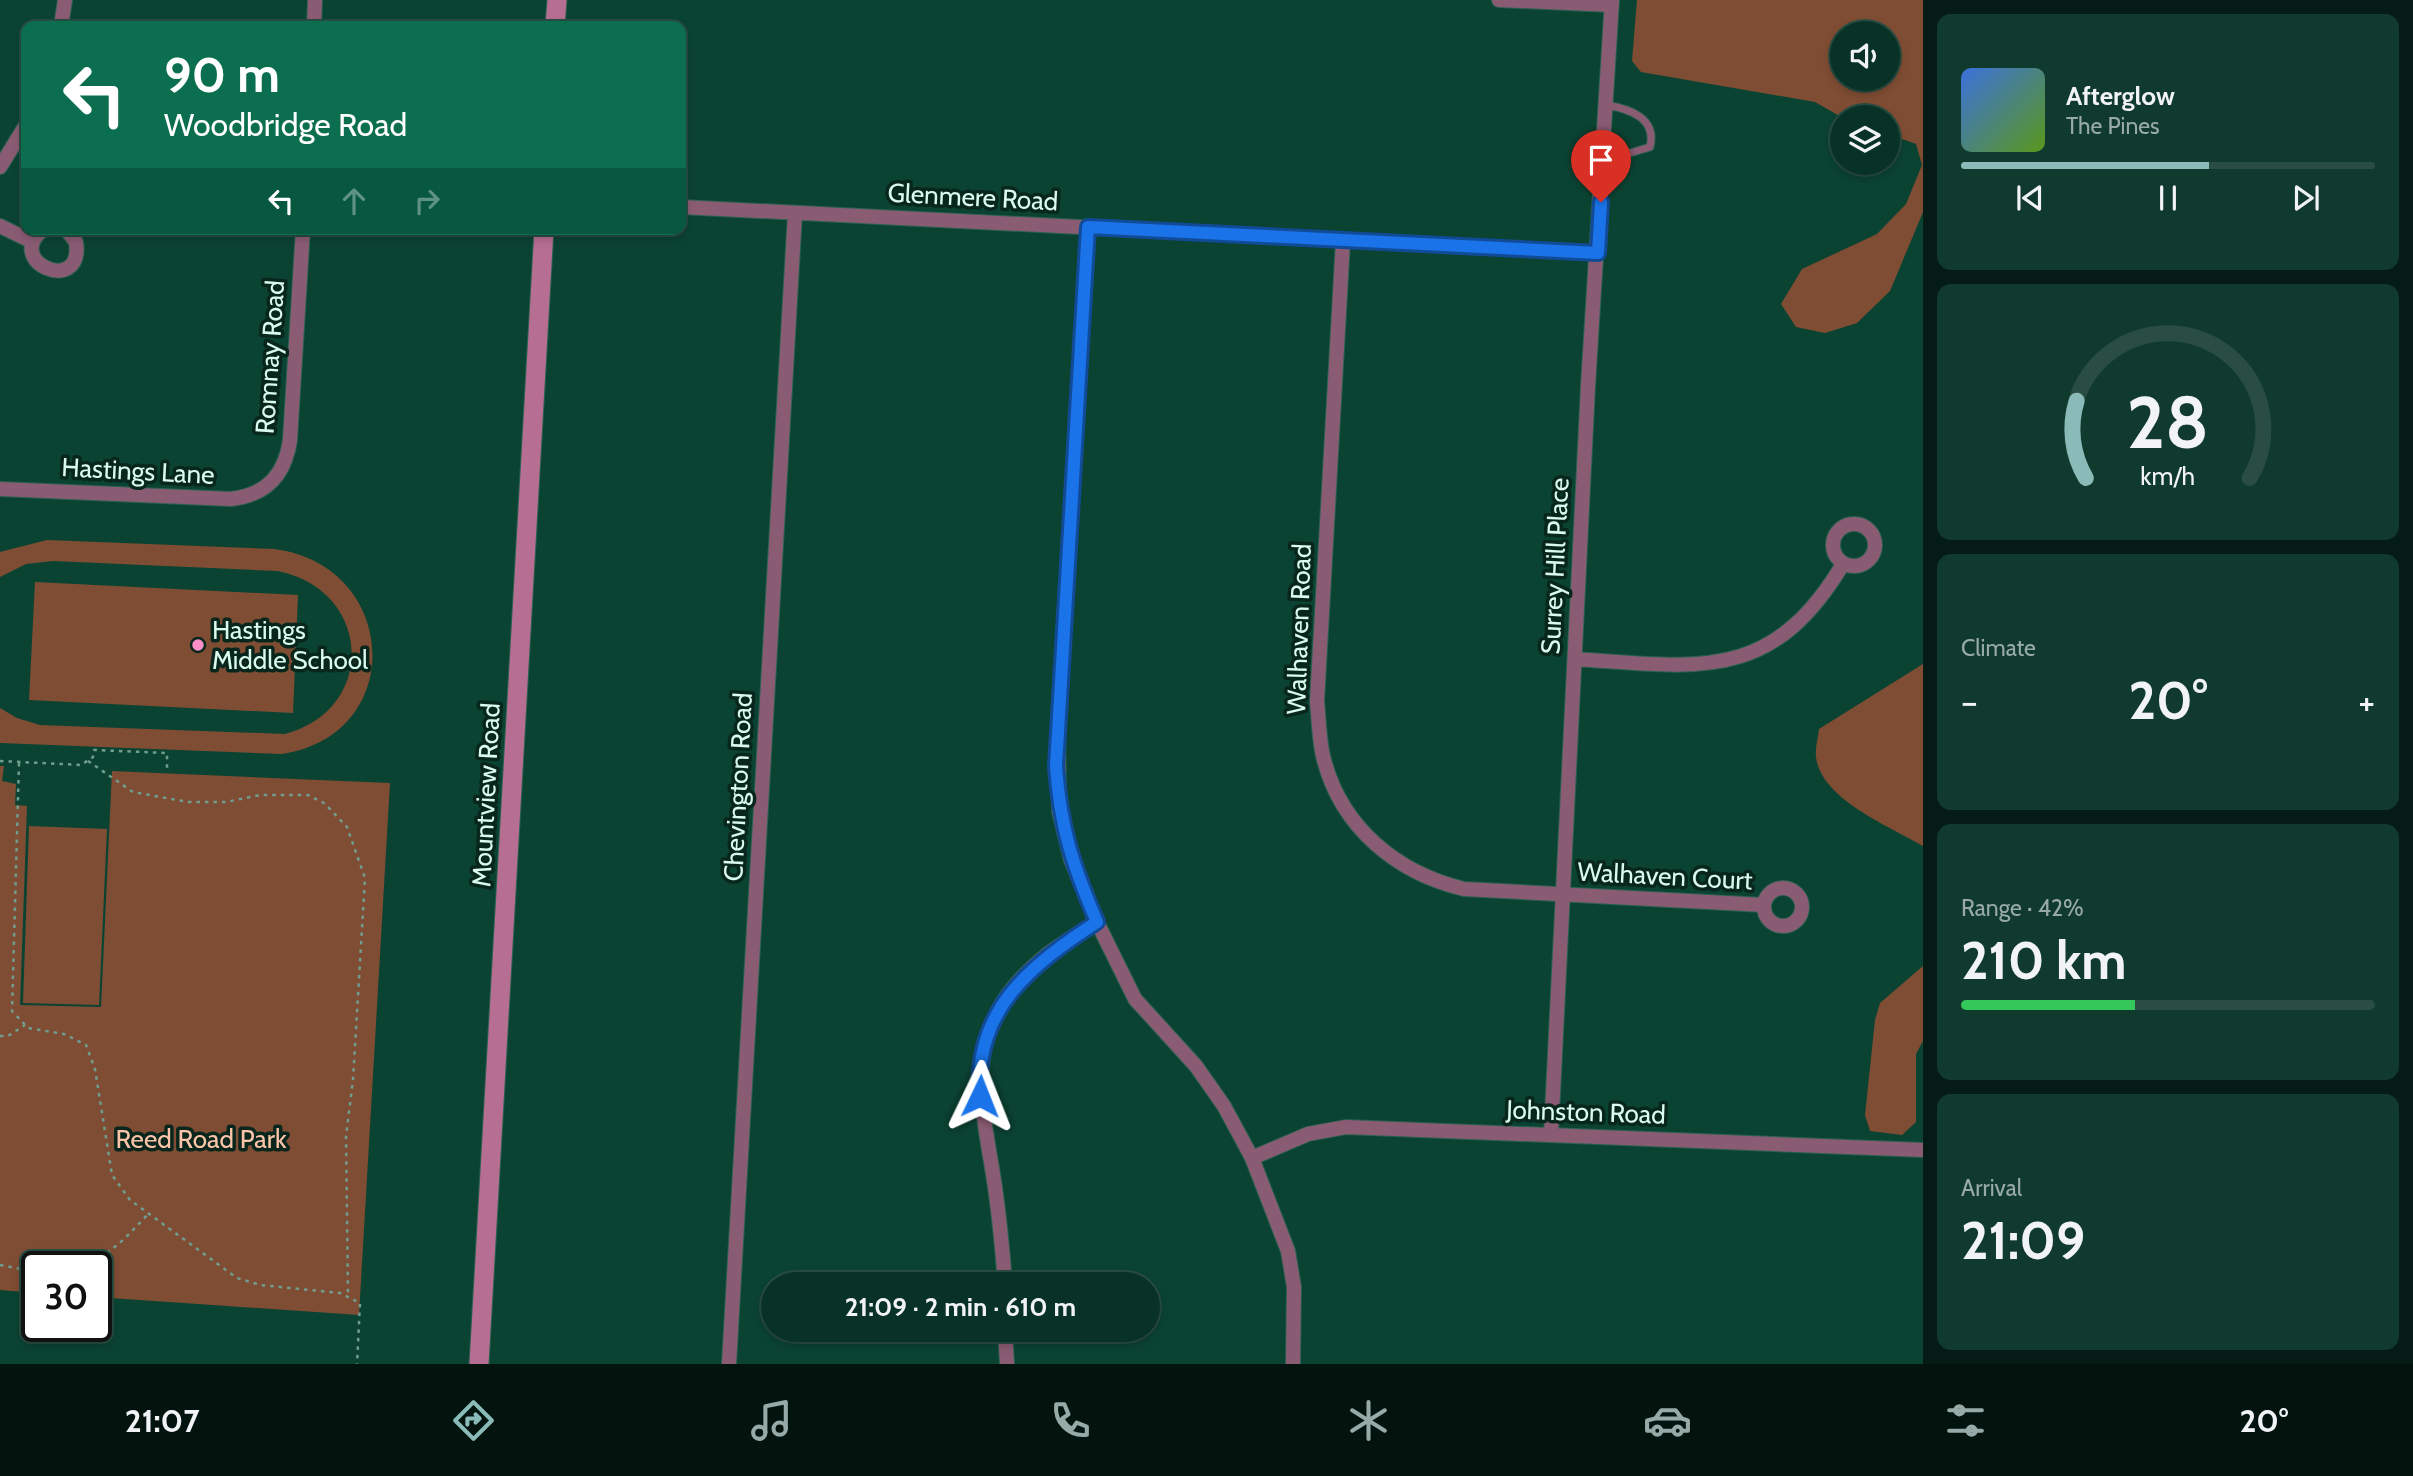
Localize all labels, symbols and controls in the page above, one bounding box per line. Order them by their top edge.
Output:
map controls [1830,21,1900,175]
button: sound [1830,21,1900,91]
text: 90 m [164,45,280,104]
icon: left [49,49,140,140]
text: Afterglow [2066,80,2175,112]
text: Woodbridge Road [164,105,407,144]
button: layers [1830,105,1900,175]
text: The Pines [2066,112,2160,140]
pin [1571,130,1631,202]
icon: arrive [1582,141,1620,179]
street label: Glenmere Road [887,177,1059,217]
icon: previous [2011,179,2049,217]
icon: pause [2149,179,2187,217]
icon: next [2287,179,2325,217]
icon: left [262,182,300,220]
icon: ahead [335,182,373,220]
icon: right [408,182,446,220]
street label: Romnay Road [249,279,291,435]
text: 28 [2127,378,2209,466]
street label: Hastings Lane [61,451,215,491]
text: km/h [2141,461,2195,491]
street label: Surrey Hill Place [1534,477,1576,655]
street label: Walhaven Road [1280,543,1318,715]
place label: Hastings Middle School [212,614,368,676]
text: Climate [1961,634,2036,662]
marker: Hastings Middle School [190,637,206,653]
text: 20° [2128,669,2208,732]
text: − [1961,678,1978,725]
text: + [2358,678,2375,725]
street label: Chevington Road [717,692,759,882]
street label: Mountview Road [465,702,507,888]
street label: Walhaven Court [1577,855,1753,897]
text: Range · 42% [1961,894,2084,922]
text: 210 km [1961,929,2127,992]
position arrow [943,1059,1017,1133]
street label: Johnston Road [1505,1093,1666,1131]
park label: Reed Road Park [115,1123,287,1155]
text: Arrival [1961,1174,2022,1202]
text: 21:09 [1961,1209,2085,1272]
speed limit sign: 30 [21,1251,112,1342]
text: 21:09 · 2 min · 610 m [845,1291,1076,1323]
icon: directions [449,1396,498,1445]
icon: music [747,1396,796,1445]
icon: phone [1046,1396,1095,1445]
icon: climate [1344,1396,1393,1445]
icon: car [1643,1396,1692,1445]
icon: filters [1941,1396,1990,1445]
text: 21:07 [125,1401,199,1440]
text: 20° [2239,1401,2288,1440]

